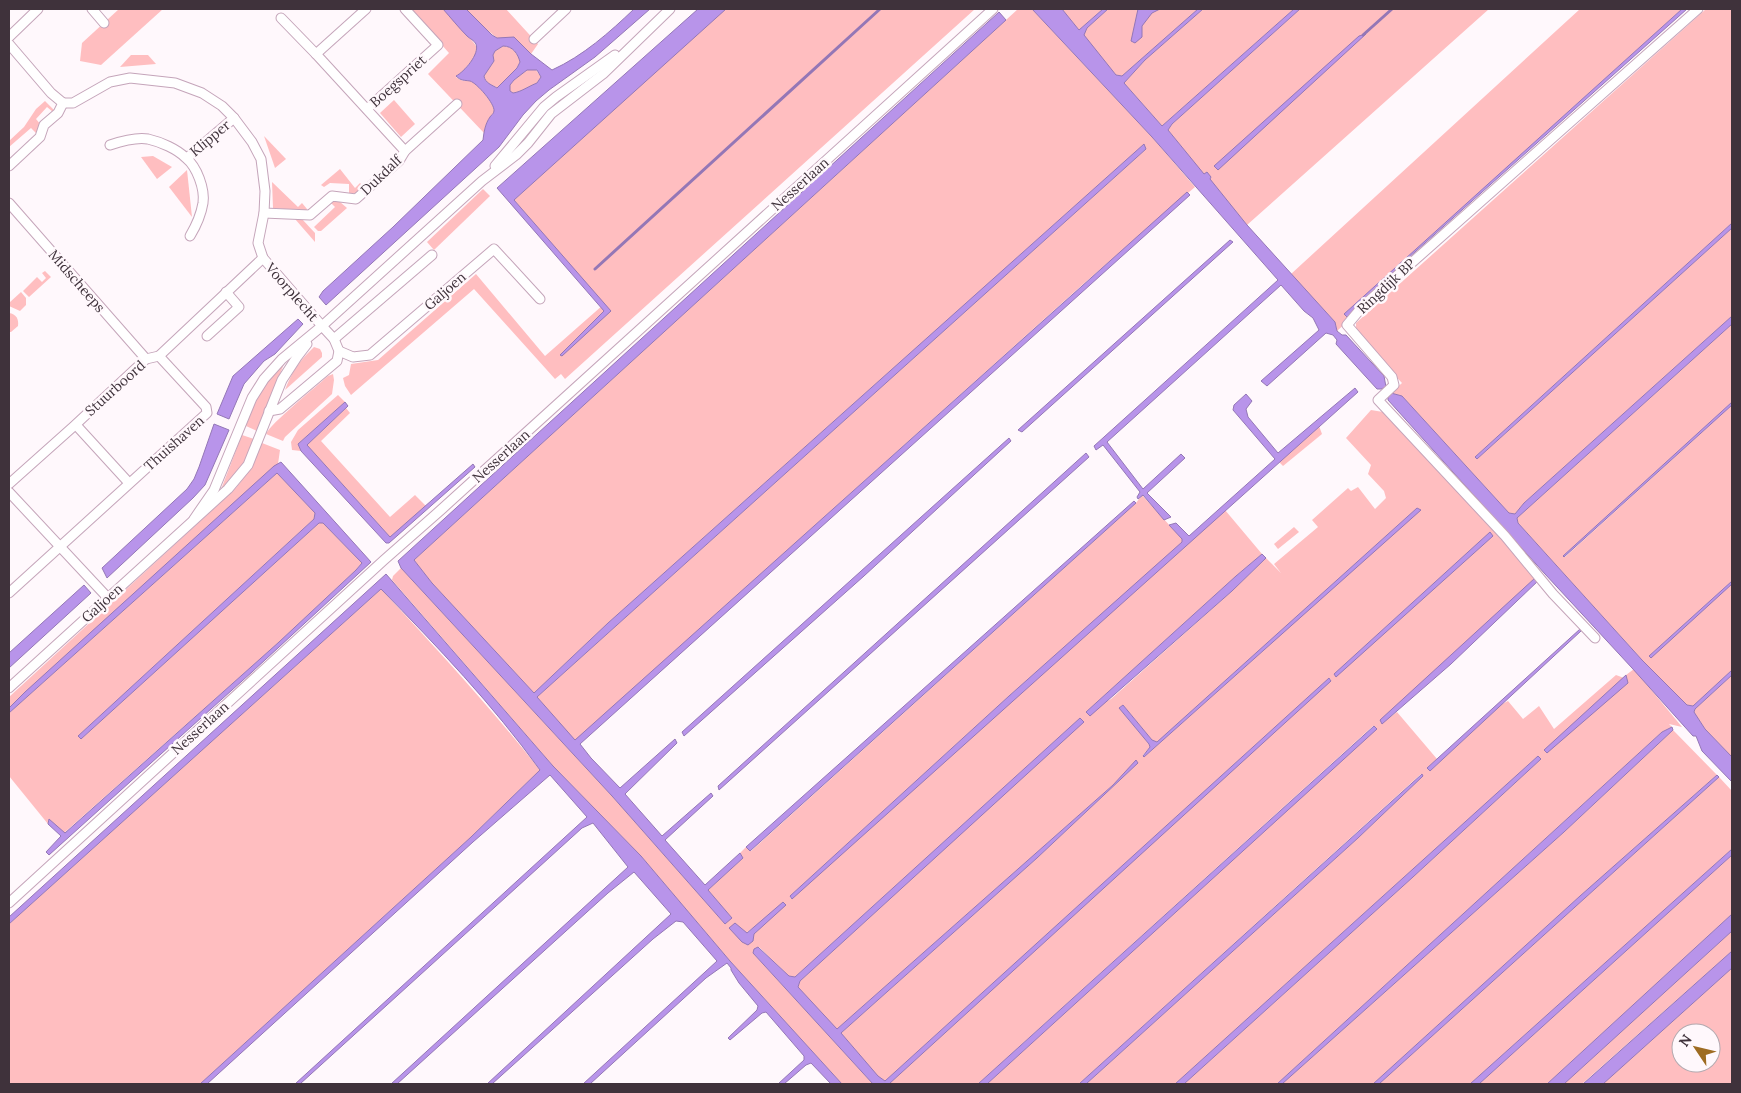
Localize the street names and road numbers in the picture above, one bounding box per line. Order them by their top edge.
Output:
street label: Boegspriet [366,51,430,111]
street label: Klipper [186,116,234,160]
street label: Dukdalf [357,150,406,199]
street label: Nesserlaan [767,153,833,215]
street label: Midscheeps [45,246,109,316]
street label: Ringdijk BP [1353,254,1419,318]
street label: Voorplecht [261,258,323,325]
street label: Galjoen [420,268,470,314]
street label: Stuurboord [81,356,149,420]
street label: Thuishaven [140,411,208,475]
street label: Nesserlaan [468,425,534,487]
street label: Galjoen [78,579,127,626]
street label: Nesserlaan [167,697,233,759]

